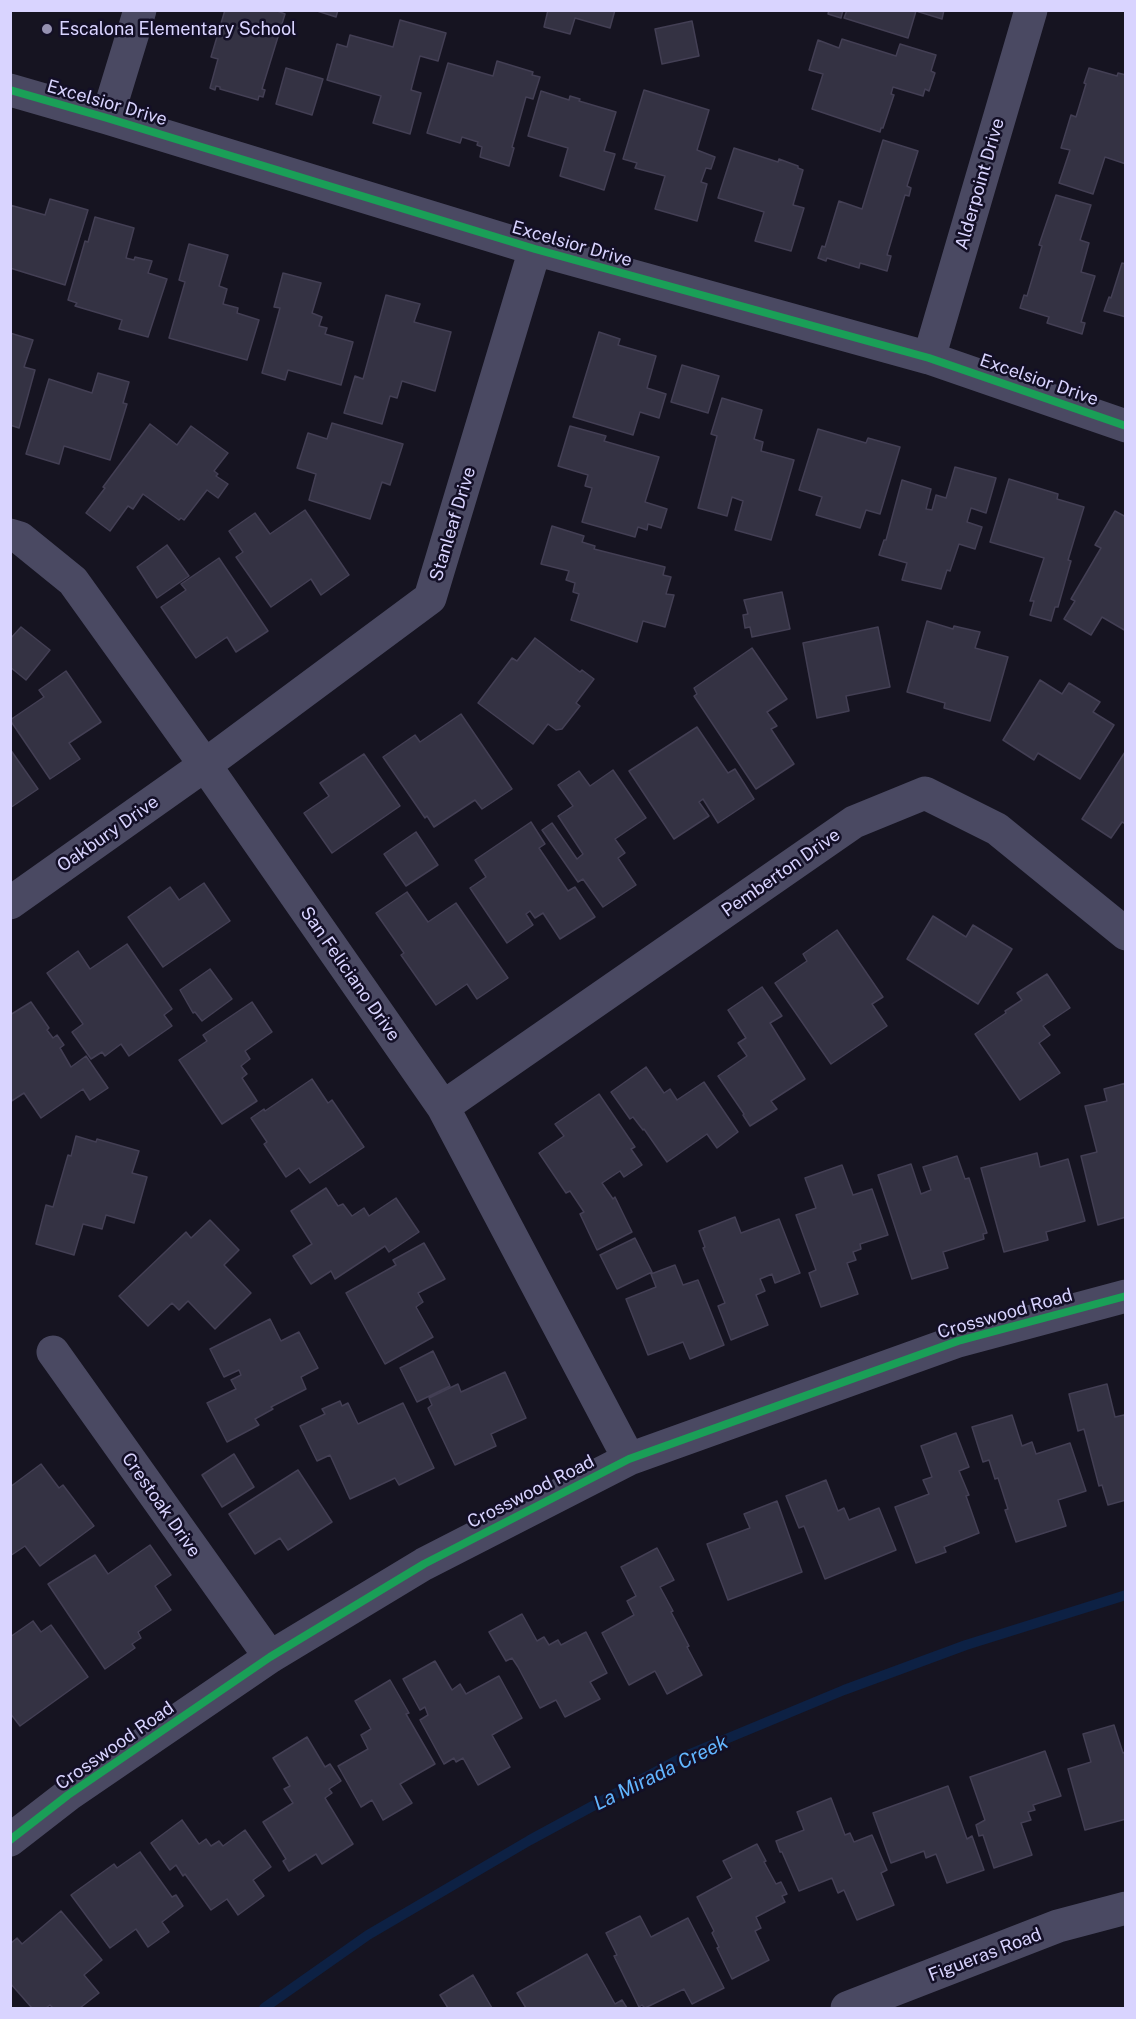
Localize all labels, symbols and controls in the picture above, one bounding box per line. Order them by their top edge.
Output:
place label: Escalona Elementary School [59,18,297,40]
marker: Escalona Elementary School [40,22,54,36]
street label: Excelsior Drive [44,76,170,130]
street label: Alderpoint Drive [951,116,1009,252]
street label: Excelsior Drive [509,217,635,271]
street label: Excelsior Drive [977,350,1101,410]
street label: Stanleaf Drive [425,464,481,584]
street label: Oakbury Drive [53,791,163,877]
street label: Pemberton Drive [718,824,844,922]
street label: San Feliciano Drive [295,903,405,1045]
street label: Crosswood Road [935,1284,1075,1344]
street label: Crestoak Drive [117,1449,205,1561]
street label: Crosswood Road [464,1451,598,1533]
street label: Crosswood Road [52,1697,178,1795]
water label: La Mirada Creek [590,1730,732,1816]
street label: Figueras Road [925,1924,1045,1986]

